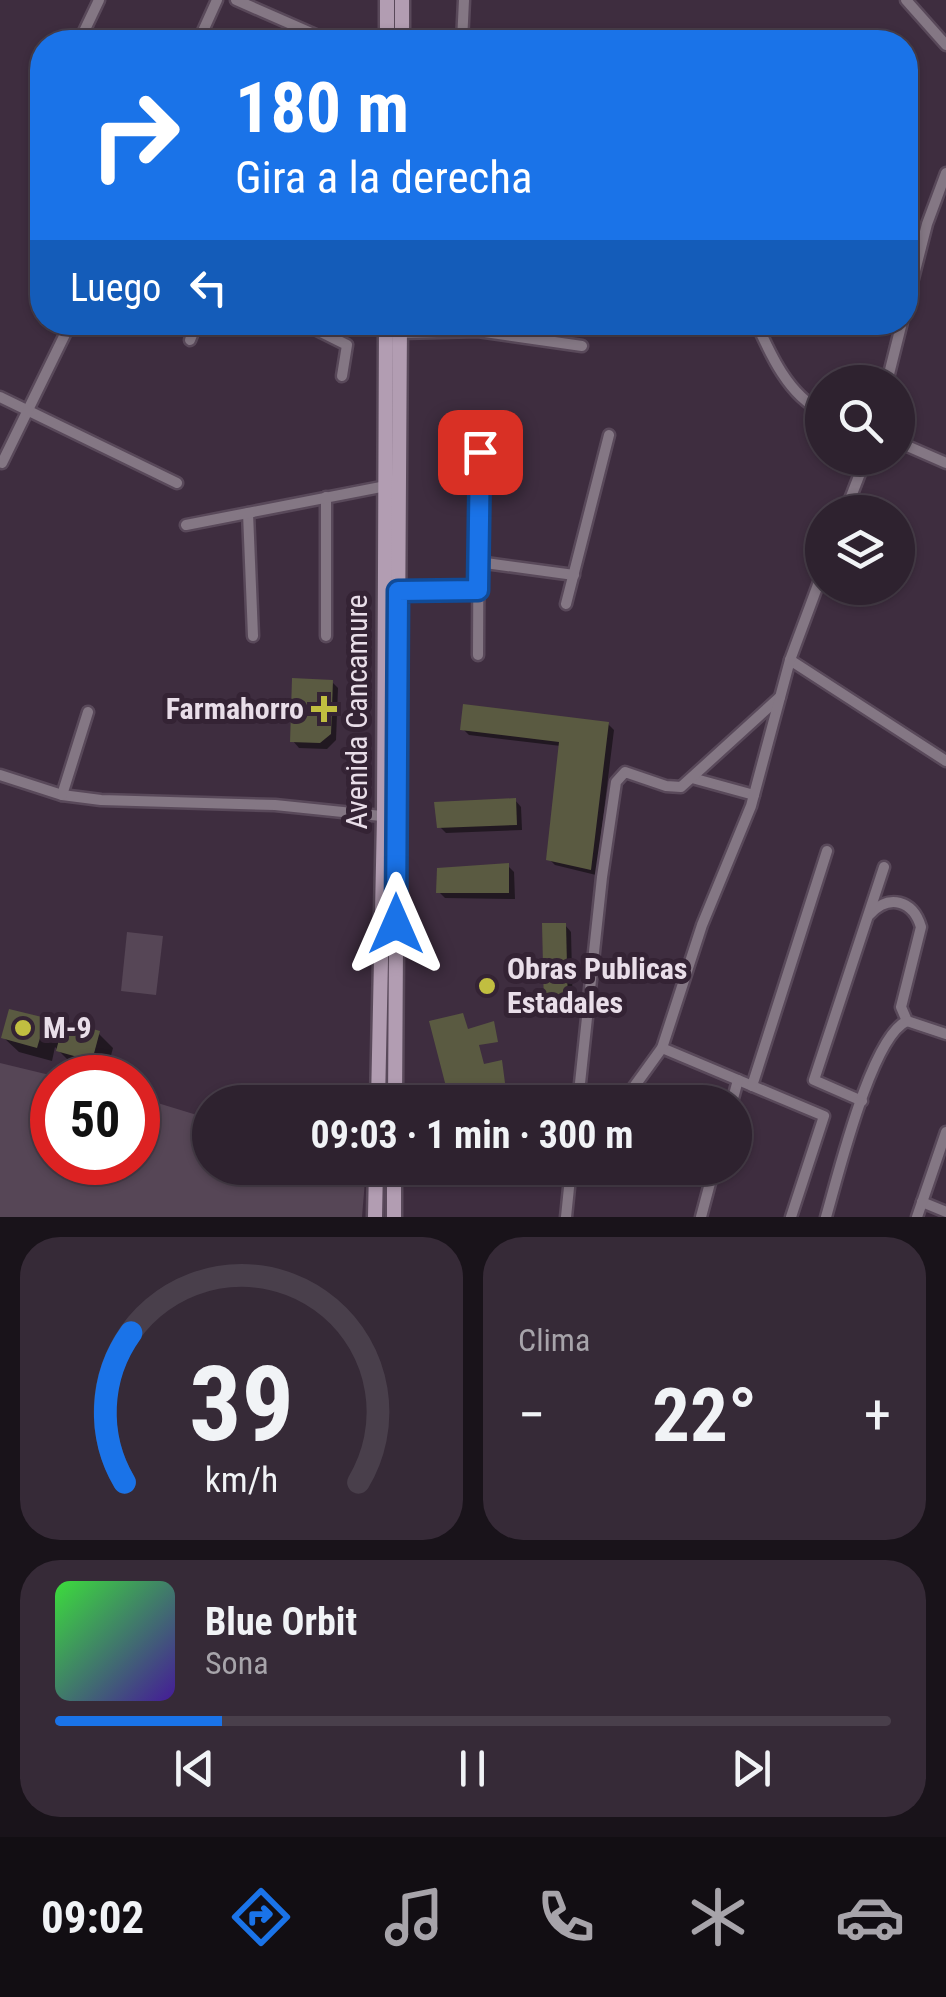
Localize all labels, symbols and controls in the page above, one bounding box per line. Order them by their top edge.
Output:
text: 180 m [235,67,409,149]
icon: right [70,70,200,200]
text: Gira a la derecha [235,151,533,204]
icon: left [181,260,236,315]
text: Luego [70,266,161,310]
map controls [805,365,915,605]
button: search [805,365,915,475]
pin [438,410,523,495]
icon: arrive [453,425,508,480]
button: layers [805,495,915,605]
street label: Avenida Cancamure [339,595,374,829]
place label: Farmahorro [166,691,304,726]
marker: Farmahorro [313,698,335,720]
position arrow [344,872,448,976]
place label: Obras Publicas Estadales [507,951,687,1020]
marker: Obras Publicas Estadales [476,975,498,997]
place label: M-9 [43,1010,92,1045]
marker: M-9 [12,1017,34,1039]
speed limit sign: 50 [30,1055,160,1185]
text: 09:03 · 1 min · 300 m [311,1113,633,1157]
text: Clima [518,1321,590,1359]
text: 39 [189,1344,294,1465]
text: 22° [652,1371,757,1459]
text: − [518,1383,546,1447]
text: + [864,1383,891,1447]
text: km/h [205,1459,278,1501]
text: Blue Orbit [205,1600,357,1644]
text: Sona [205,1644,268,1682]
icon: previous [167,1741,222,1796]
icon: pause [445,1741,500,1796]
icon: next [724,1741,779,1796]
icon: directions [226,1882,296,1952]
icon: music [379,1882,449,1952]
icon: phone [531,1882,601,1952]
icon: climate [683,1882,753,1952]
icon: car [835,1882,905,1952]
text: 09:02 [41,1891,144,1944]

